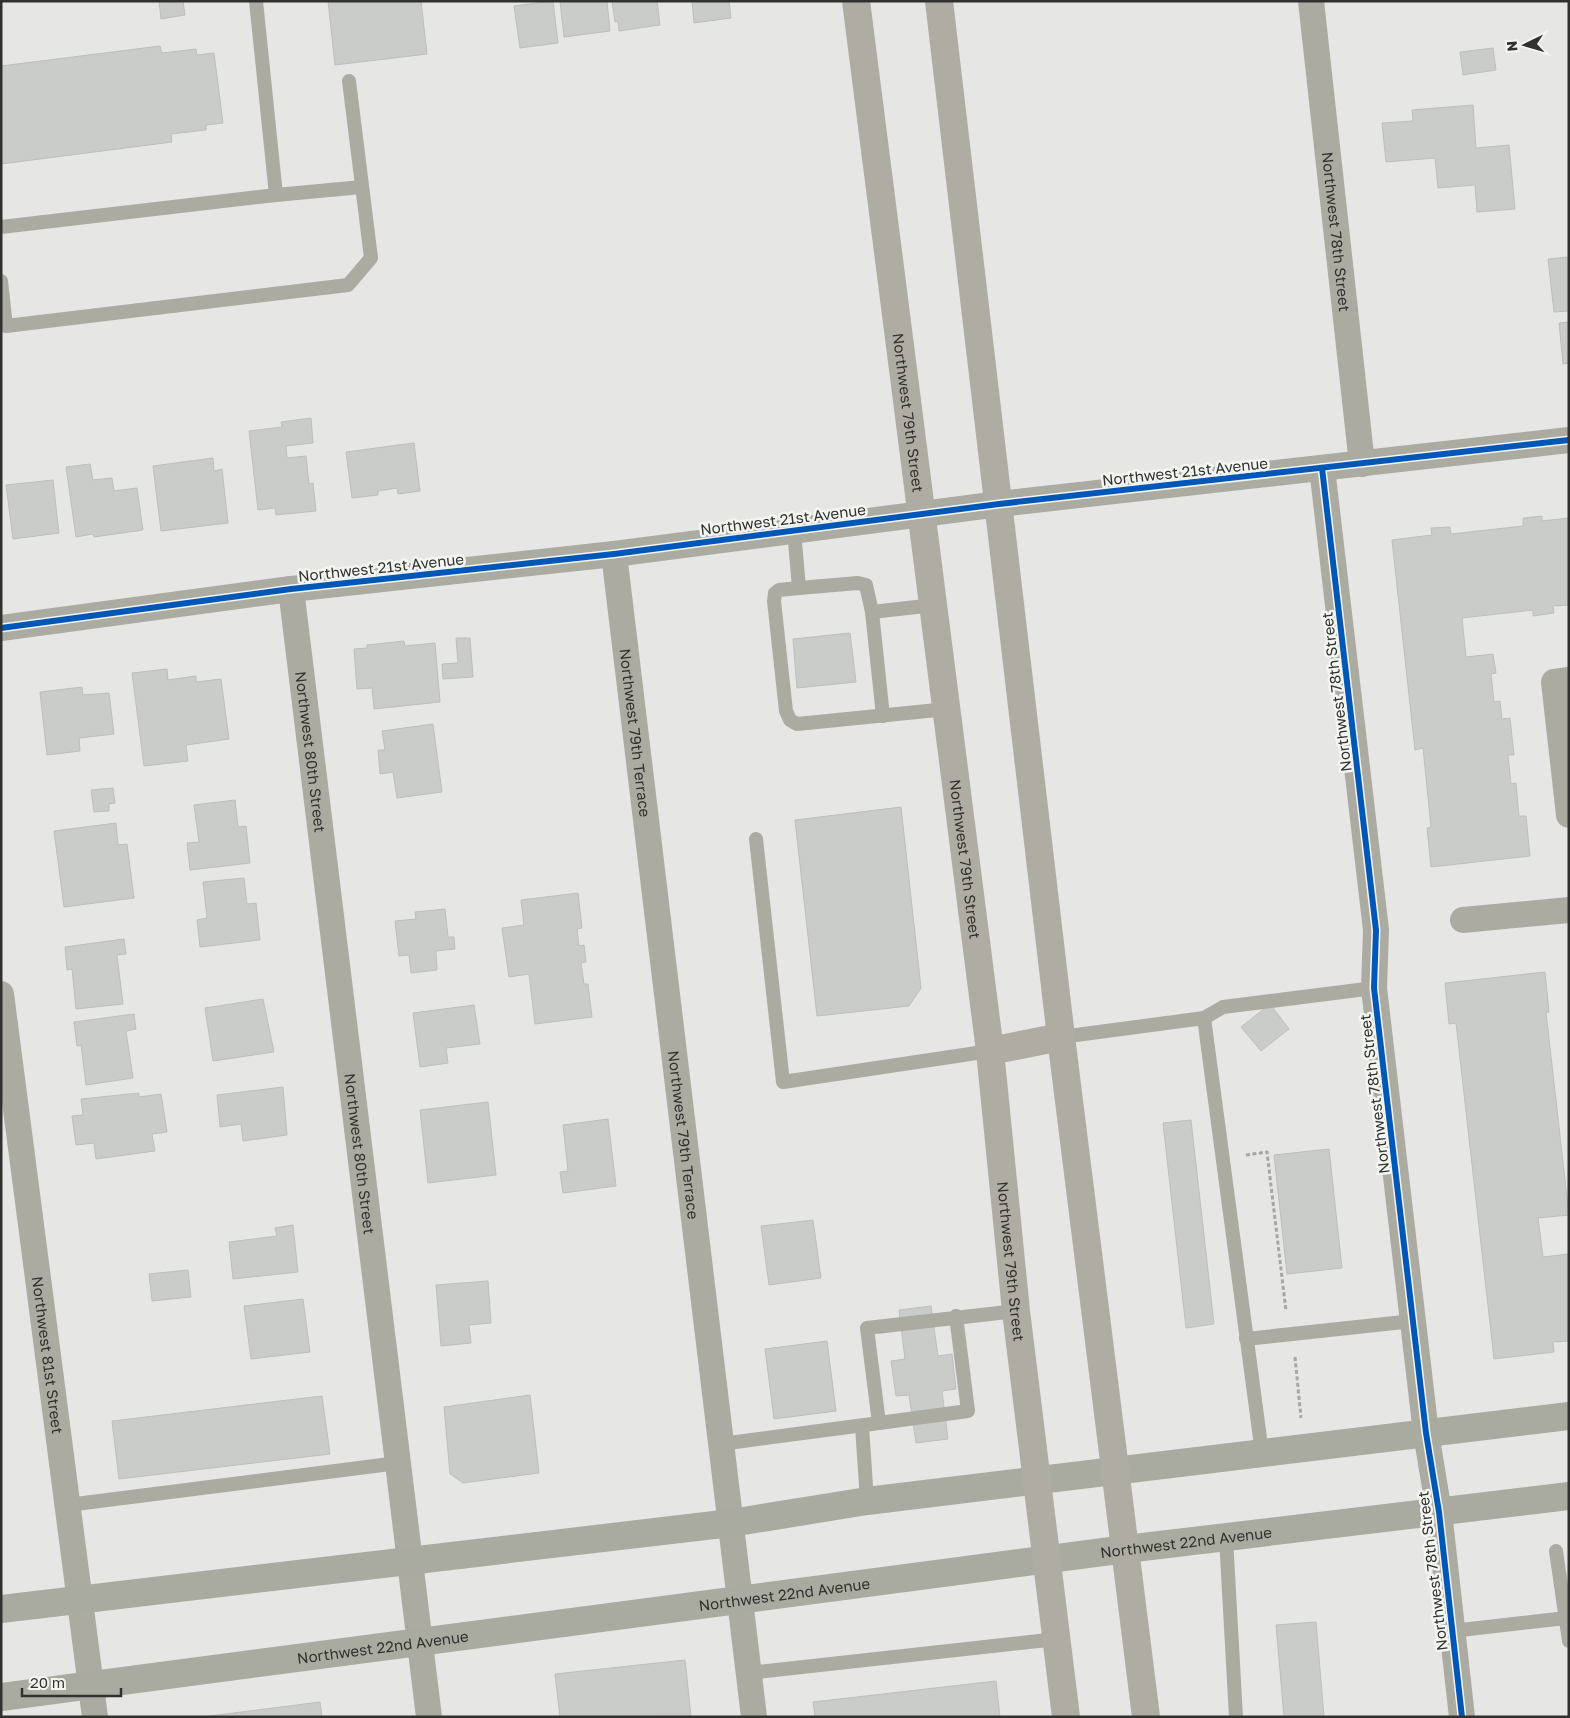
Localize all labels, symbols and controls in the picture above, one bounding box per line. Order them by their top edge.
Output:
north arrow [1500,20,1550,70]
text: N [1503,40,1520,52]
street label: Northwest 78th Street [1319,151,1354,312]
street label: Northwest 79th Street [889,332,928,493]
street label: Northwest 21st Avenue [1101,453,1269,489]
street label: Northwest 21st Avenue [699,500,867,538]
street label: Northwest 21st Avenue [297,549,465,585]
street label: Northwest 78th Street [1317,611,1355,773]
street label: Northwest 79th Terrace [616,647,655,818]
street label: Northwest 80th Street [292,670,330,833]
street label: Northwest 79th Street [946,778,985,940]
street label: Northwest 78th Street [1355,1013,1393,1175]
street label: Northwest 79th Terrace [665,1049,703,1220]
street label: Northwest 80th Street [341,1072,379,1235]
street label: Northwest 79th Street [994,1181,1029,1342]
street label: Northwest 81st Street [29,1275,67,1435]
street label: Northwest 78th Street [1413,1490,1451,1652]
street label: Northwest 22nd Avenue [1099,1523,1273,1561]
street label: Northwest 22nd Avenue [697,1574,871,1614]
street label: Northwest 22nd Avenue [296,1627,470,1667]
scale bar [22,1666,121,1698]
text: 20 m [30,1673,65,1691]

